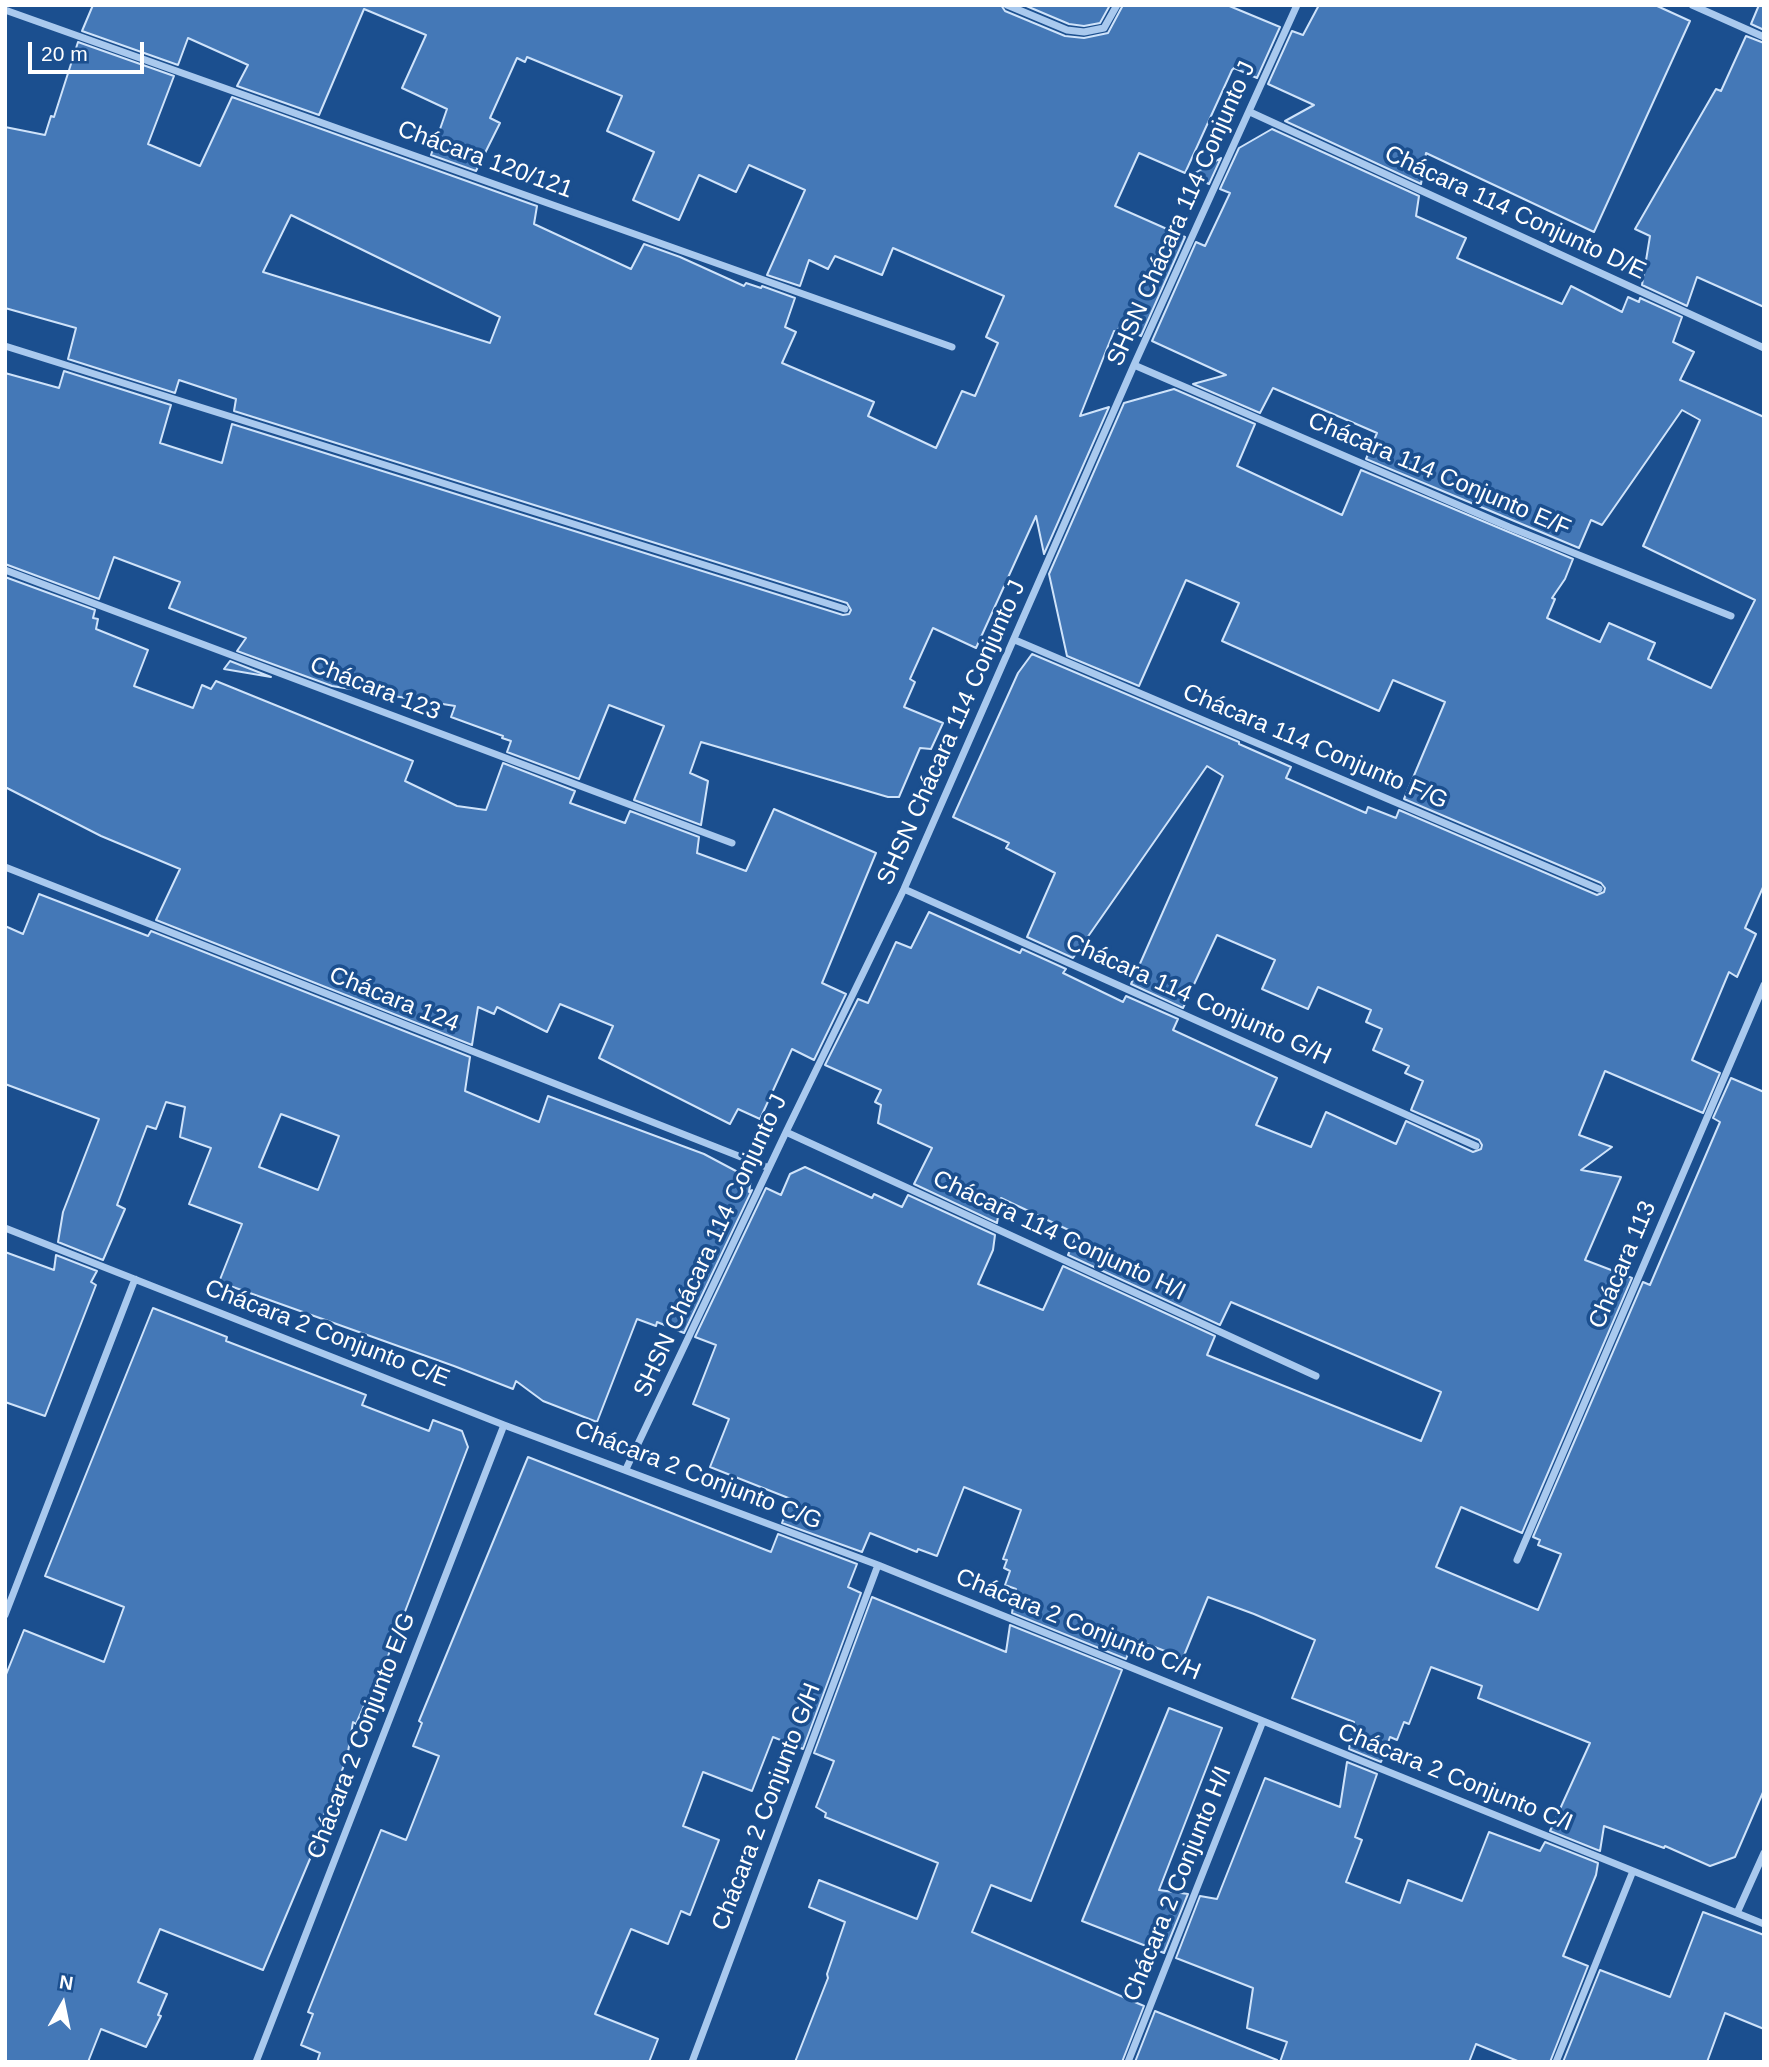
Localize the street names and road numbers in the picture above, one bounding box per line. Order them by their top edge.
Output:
street label: SHSN Chácara 114 Conjunto J [1102,57,1262,371]
street label: Chácara 120/121 [394,115,576,205]
street label: Chácara 114 Conjunto D/E [1380,140,1650,286]
street label: Chácara 114 Conjunto E/F [1303,407,1575,543]
street label: SHSN Chácara 114 Conjunto J [872,576,1032,890]
street label: Chácara 123 [306,651,444,727]
street label: Chácara 114 Conjunto F/G [1178,678,1452,816]
street label: Chácara 114 Conjunto G/H [1061,928,1335,1072]
street label: Chácara 124 [325,961,463,1039]
street label: SHSN Chácara 114 Conjunto J [628,1090,794,1402]
street label: Chácara 114 Conjunto H/I [928,1165,1190,1307]
street label: Chácara 113 [1583,1197,1663,1333]
street label: Chácara 2 Conjunto C/E [200,1274,454,1394]
street label: Chácara 2 Conjunto C/G [570,1415,826,1537]
street label: Chácara 2 Conjunto C/H [951,1563,1205,1687]
street label: Chácara 2 Conjunto E/G [302,1609,422,1863]
street label: Chácara 2 Conjunto G/H [706,1679,828,1935]
street label: Chácara 2 Conjunto C/I [1333,1718,1577,1838]
street label: Chácara 2 Conjunto H/I [1118,1762,1238,2006]

